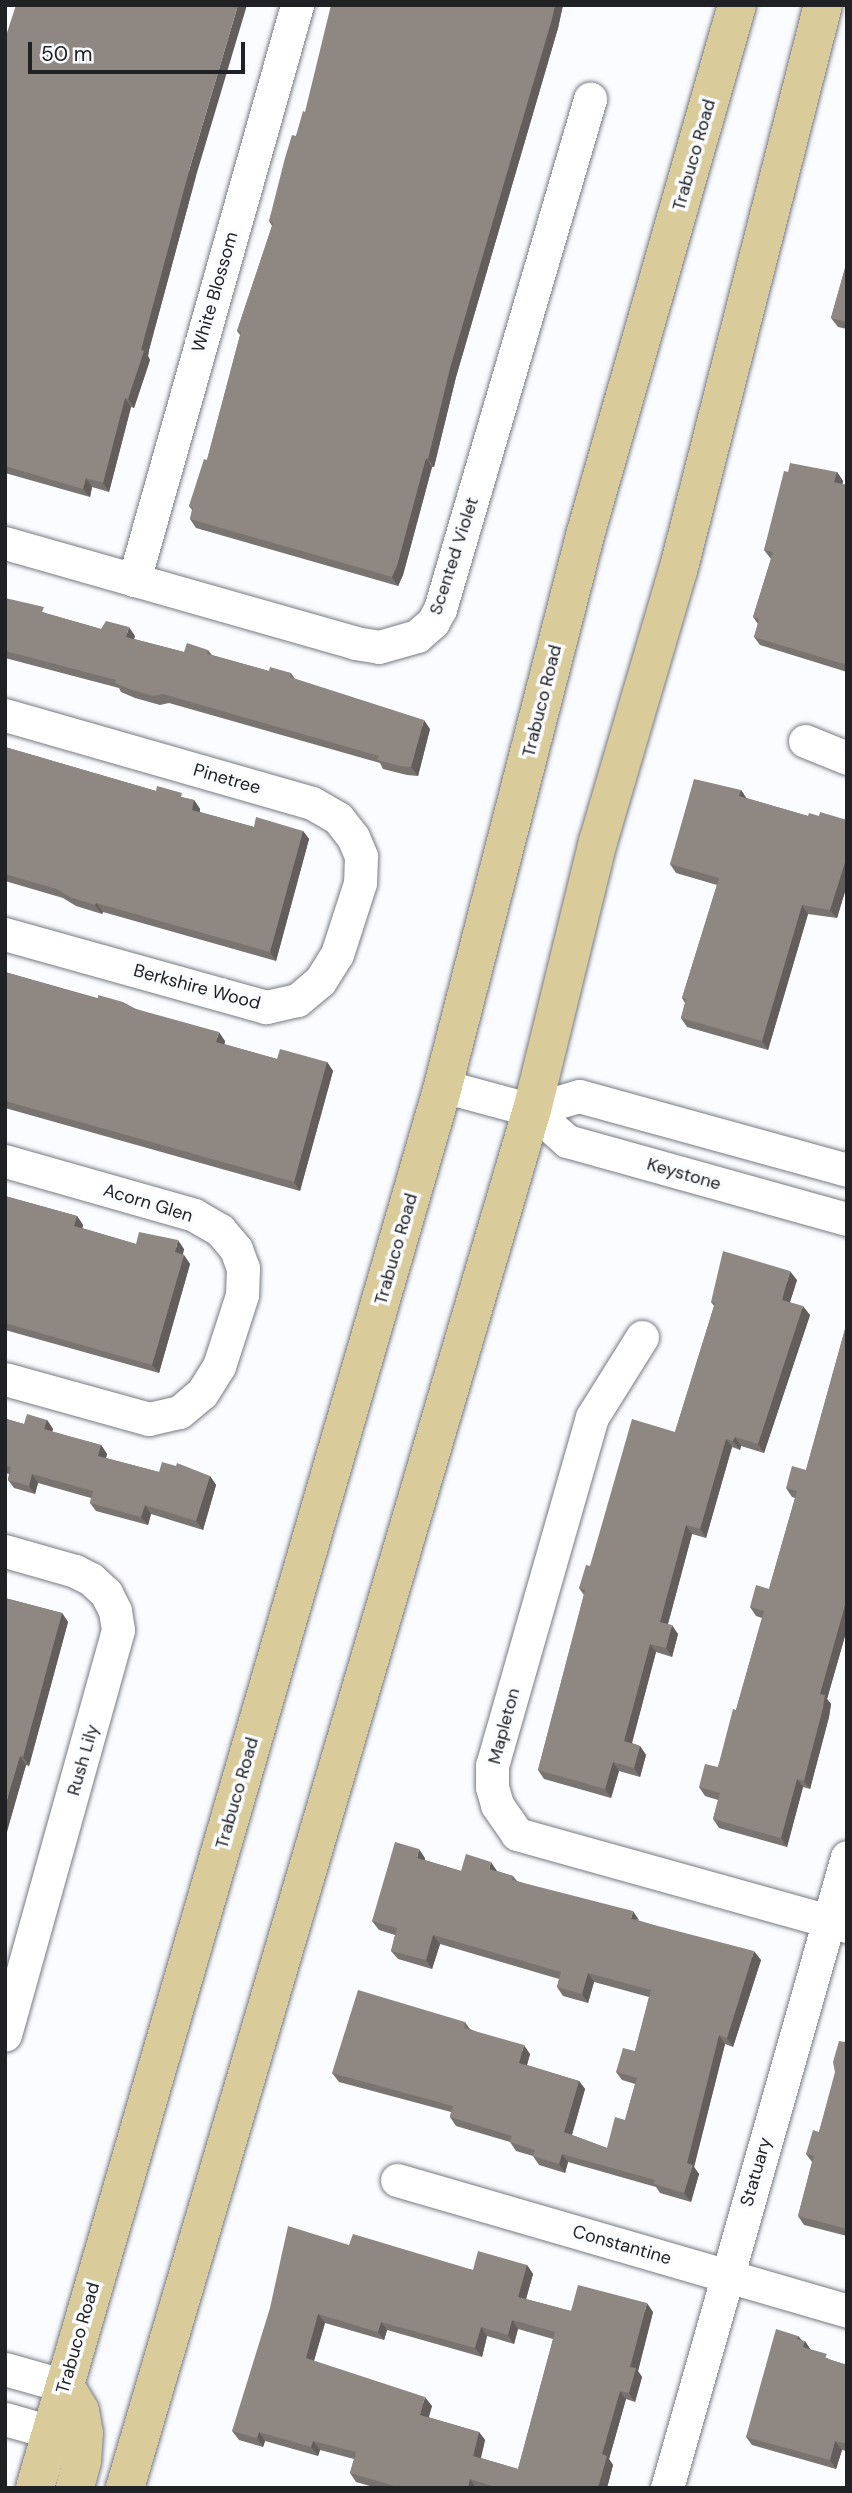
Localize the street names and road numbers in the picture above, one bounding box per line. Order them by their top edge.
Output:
street label: Trabuco Road [668,97,720,213]
street label: White Blossom [187,229,243,355]
street label: Scented Violet [425,494,483,618]
street label: Trabuco Road [518,643,566,759]
street label: Pinetree [191,759,263,799]
street label: Berkshire Wood [131,960,263,1014]
street label: Keystone [645,1153,723,1195]
street label: Acorn Glen [101,1179,195,1227]
street label: Trabuco Road [370,1191,422,1307]
street label: Mapleton [483,1686,525,1766]
street label: Rush Lily [63,1722,103,1798]
street label: Trabuco Road [211,1735,263,1851]
street label: Statuary [736,2135,776,2209]
street label: Constantine [570,2221,674,2269]
street label: Trabuco Road [52,2280,104,2396]

